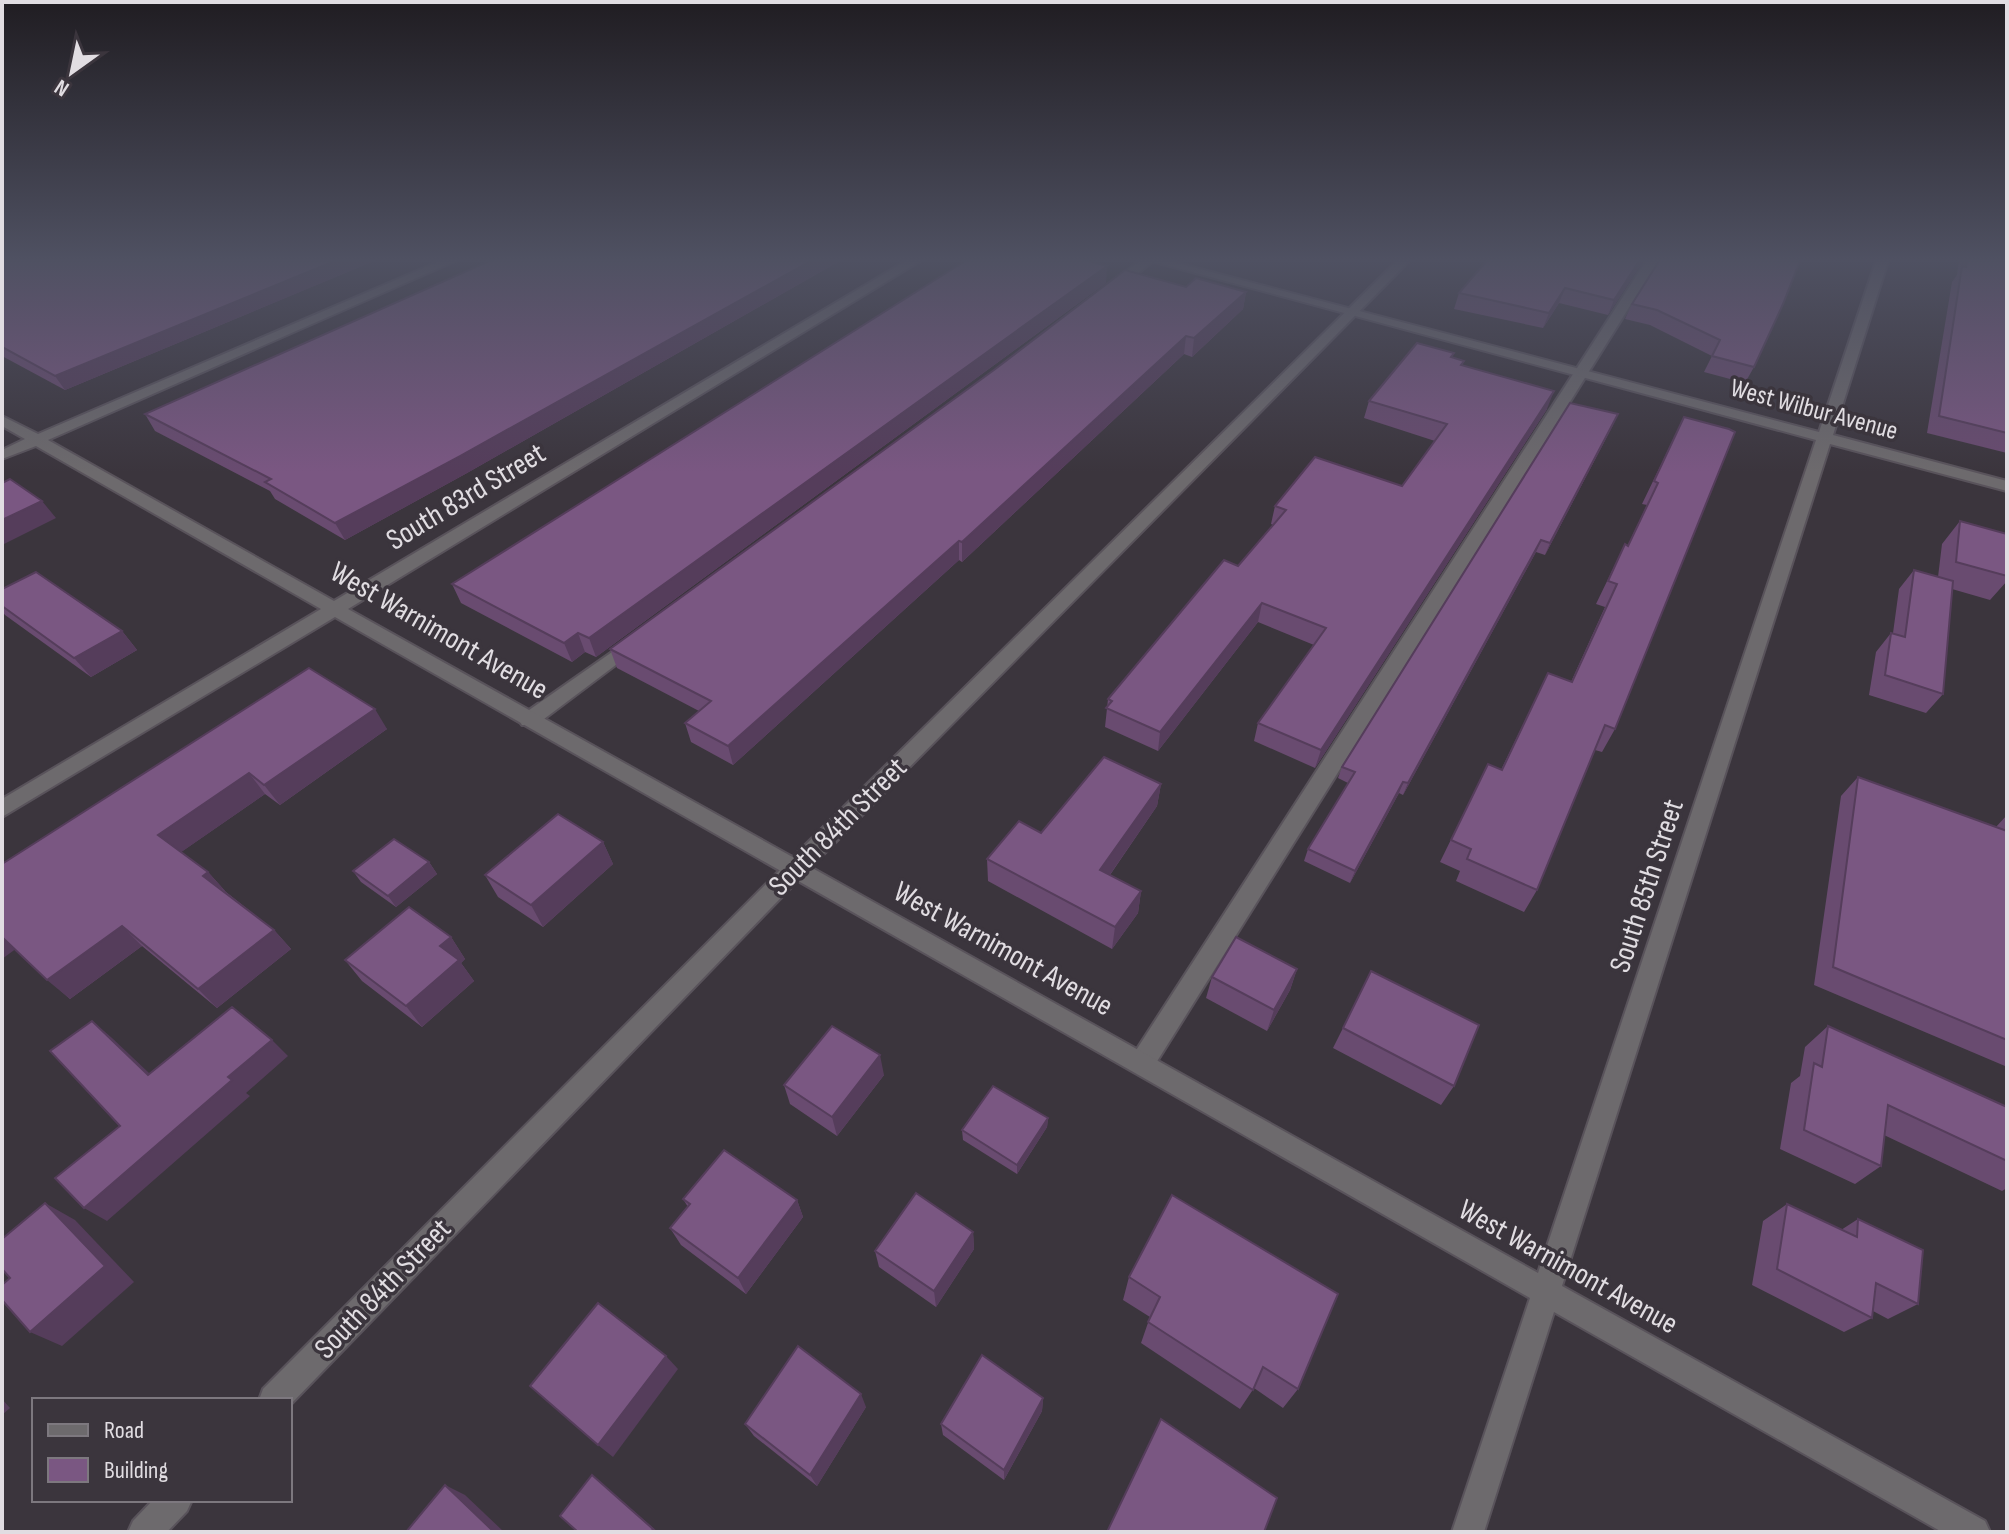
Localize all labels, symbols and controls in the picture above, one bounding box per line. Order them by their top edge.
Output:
north arrow [32,32,112,112]
text: N [50,73,74,102]
street label: West Wilbur Avenue [1727,373,1901,447]
street label: South 83rd Street [380,435,552,559]
street label: West Warnimont Avenue [324,554,554,708]
street label: South 84th Street [761,750,915,904]
street label: South 85th Street [1602,795,1692,977]
street label: West Warnimont Avenue [887,874,1119,1024]
street label: West Warnimont Avenue [1452,1192,1684,1342]
street label: South 84th Street [307,1211,459,1367]
legend [32,1398,292,1502]
text: Road [104,1416,144,1445]
text: Building [104,1456,168,1485]

